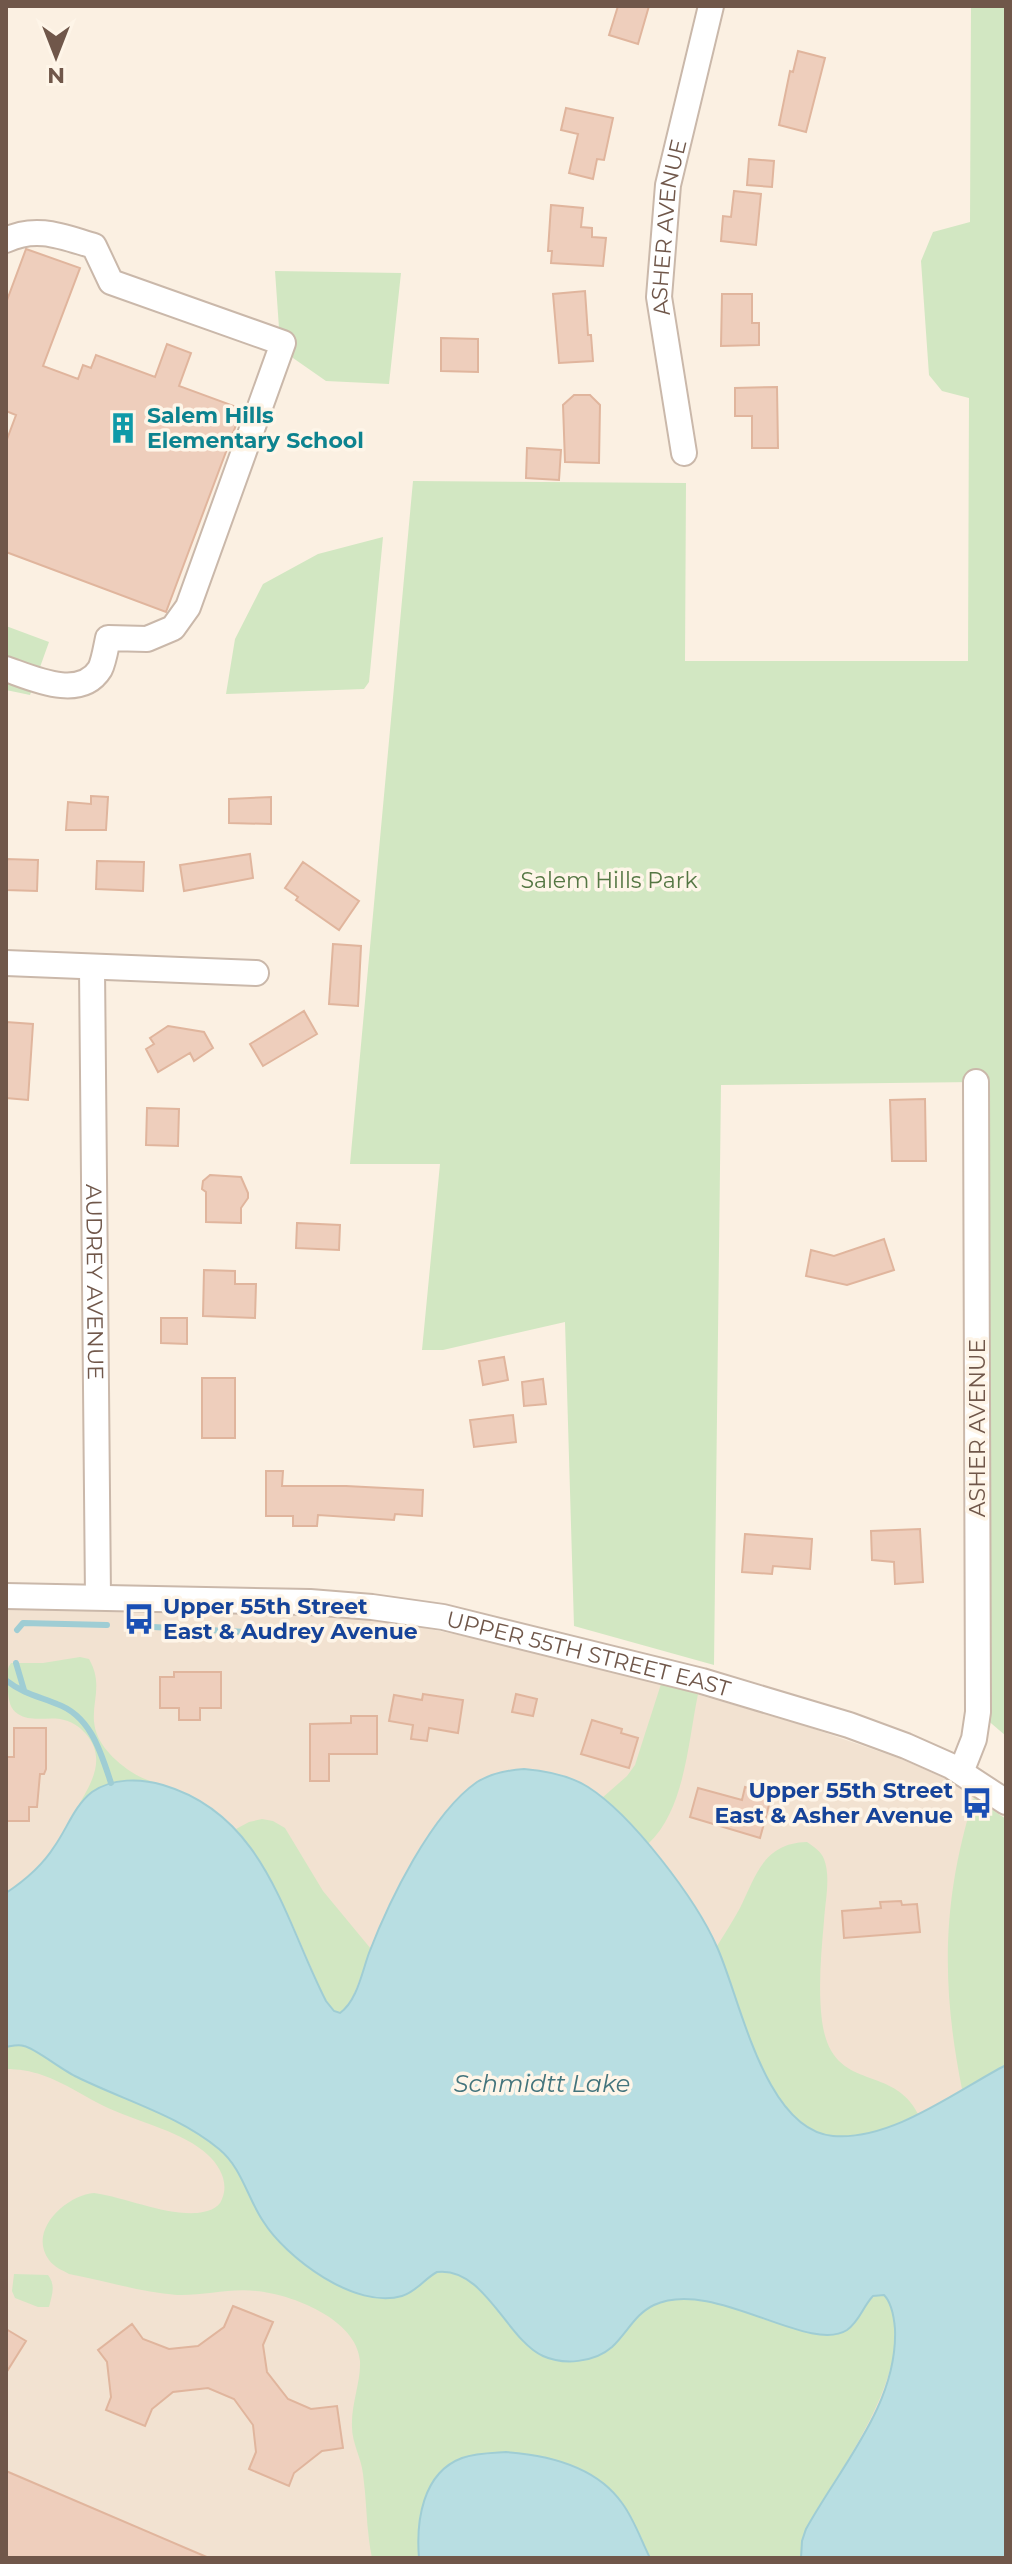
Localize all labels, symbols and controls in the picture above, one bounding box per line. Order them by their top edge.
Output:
north arrow [16,16,96,96]
text: N [47,62,65,89]
street label: ASHER AVENUE [646,136,693,318]
place label: Salem Hills Elementary School [147,402,364,454]
building icon: Salem Hills Elementary School [106,411,140,445]
park label: Salem Hills Park [520,867,698,894]
street label: AUDREY AVENUE [80,1184,109,1380]
street label: ASHER AVENUE [964,1339,991,1517]
place label: Upper 55th Street East & Audrey Avenue [163,1593,418,1645]
bus stop icon: Upper 55th Street East & Audrey Avenue [122,1602,156,1636]
street label: UPPER 55TH STREET EAST [444,1605,734,1703]
place label: Upper 55th Street East & Asher Avenue [715,1777,953,1829]
bus stop icon: Upper 55th Street East & Asher Avenue [960,1786,994,1820]
water label: Schmidtt Lake [454,2069,630,2098]

